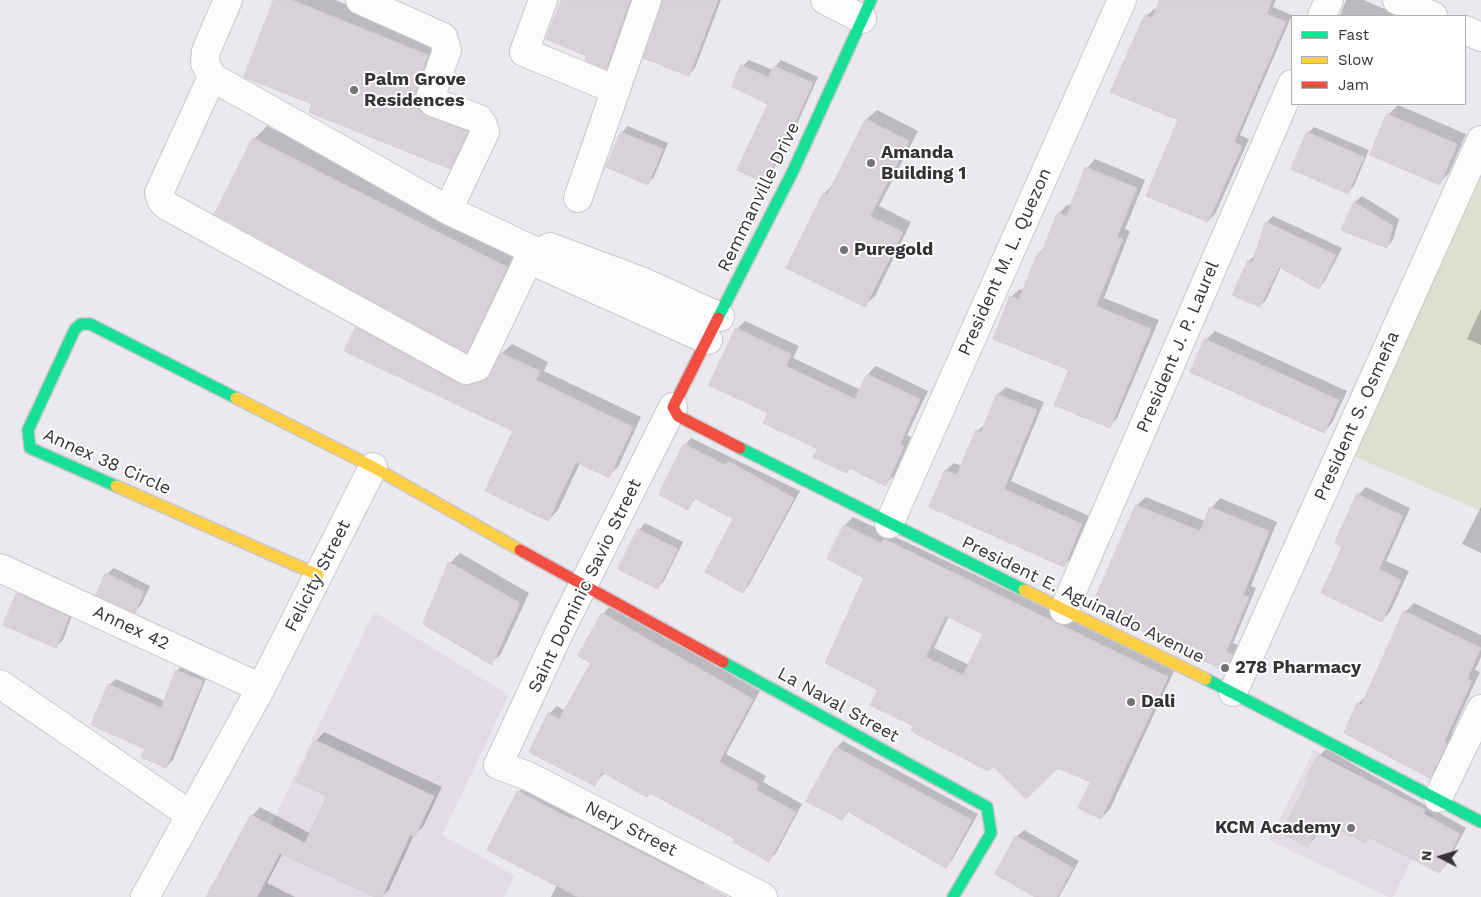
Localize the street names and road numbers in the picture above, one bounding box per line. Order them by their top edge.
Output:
street label: Remmanville Drive [713,119,805,275]
street label: President M. L. Quezon [954,165,1056,359]
street label: President J. P. Laurel [1132,258,1224,436]
street label: President S. Osmeña [1310,328,1404,504]
street label: Annex 38 Circle [40,424,174,500]
street label: Saint Dominic Savio Street [524,475,646,697]
street label: Felicity Street [281,516,355,636]
street label: President E. Aguinaldo Avenue [958,532,1208,668]
street label: Annex 42 [90,601,172,655]
street label: La Naval Street [774,663,902,747]
street label: Nery Street [581,797,681,861]

